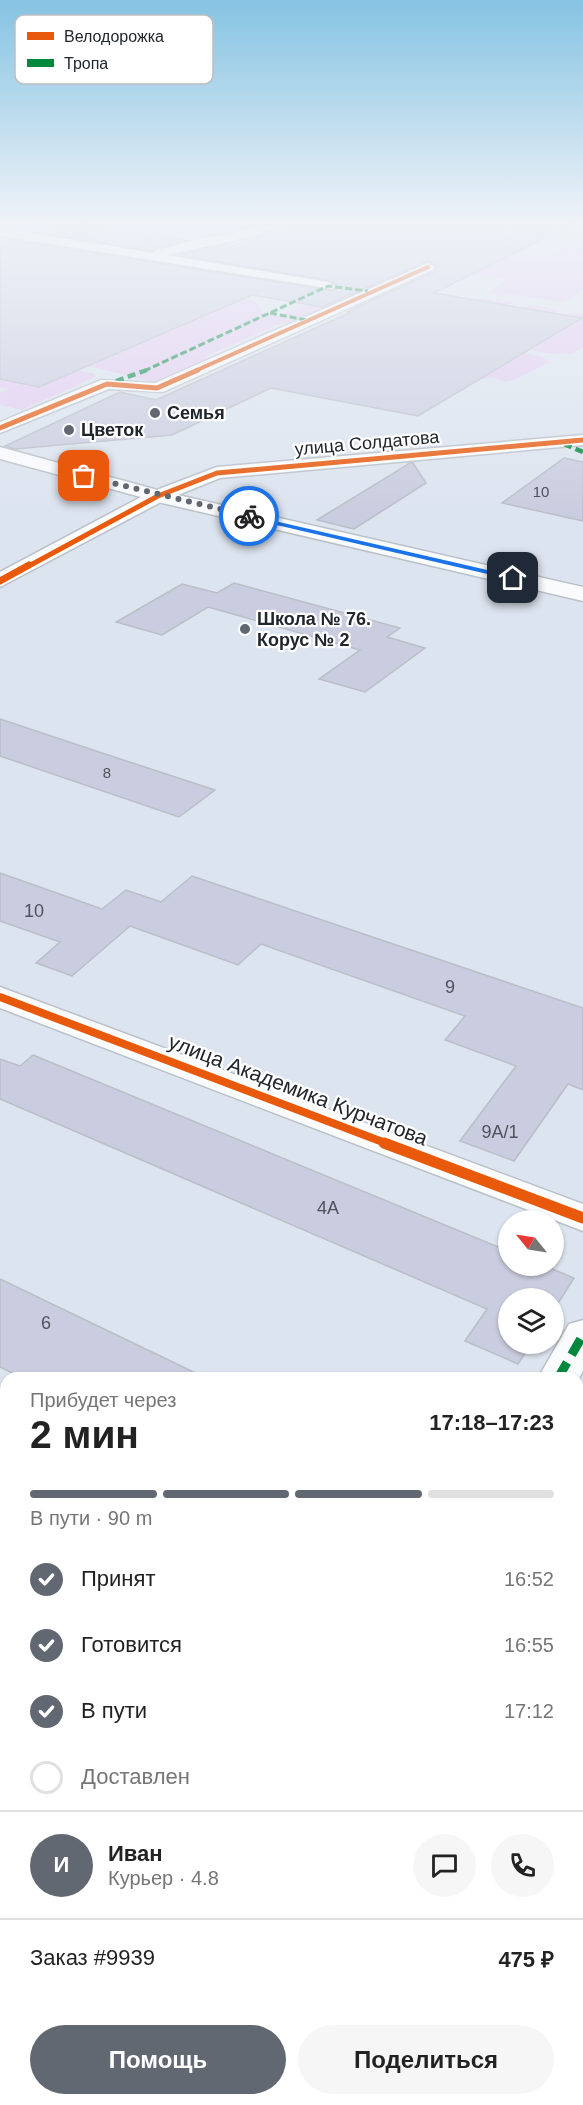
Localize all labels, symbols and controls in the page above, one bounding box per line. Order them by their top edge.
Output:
legend [15,15,213,84]
text: Велодорожка [64,28,164,45]
text: Тропа [64,55,108,72]
place label: Семья [167,403,225,423]
marker: Семья [148,406,162,420]
place label: Цветок [81,420,144,440]
marker: Цветок [62,423,76,437]
street label: улица Солдатова [294,427,441,459]
pin [58,450,109,501]
icon: bag [67,459,100,492]
house number: 10 [533,483,549,500]
courier [219,486,279,546]
icon: bike [233,500,266,533]
pin [487,552,538,603]
icon: home [496,561,529,594]
place label: Школа № 76. Корус № 2 [257,609,371,650]
marker: Школа № 76. Корус № 2 [238,622,252,636]
house number: 8 [103,764,111,781]
house number: 10 [24,901,44,921]
house number: 9 [445,977,455,997]
street label: улица Академика Курчатова [165,1029,431,1150]
house number: 9А/1 [481,1122,519,1142]
house number: 4А [317,1198,339,1218]
north arrow [498,1210,564,1276]
map controls [498,1210,564,1354]
button: layers [498,1288,564,1354]
house number: 6 [41,1313,51,1333]
text: Прибудет через [30,1389,176,1411]
text: 17:18–17:23 [429,1410,554,1435]
text: 2 мин [30,1413,139,1456]
text: В пути · 90 m [30,1507,152,1529]
icon: check [30,1563,63,1596]
text: Принят [81,1566,155,1591]
text: 16:52 [504,1568,554,1590]
icon: check [30,1629,63,1662]
text: Готовится [81,1632,182,1657]
text: 16:55 [504,1634,554,1656]
icon: check [30,1695,63,1728]
text: В пути [81,1698,147,1723]
text: 17:12 [504,1700,554,1722]
text: Доставлен [81,1764,190,1789]
button: chat [413,1834,476,1897]
button: phone [491,1834,554,1897]
text: Иван [108,1841,163,1866]
text: И [54,1852,69,1877]
text: Курьер · 4.8 [108,1867,219,1889]
text: Заказ #9939 [30,1945,155,1970]
text: 475 ₽ [498,1947,554,1972]
button: Помощь [30,2025,286,2094]
button: Поделиться [298,2025,554,2094]

